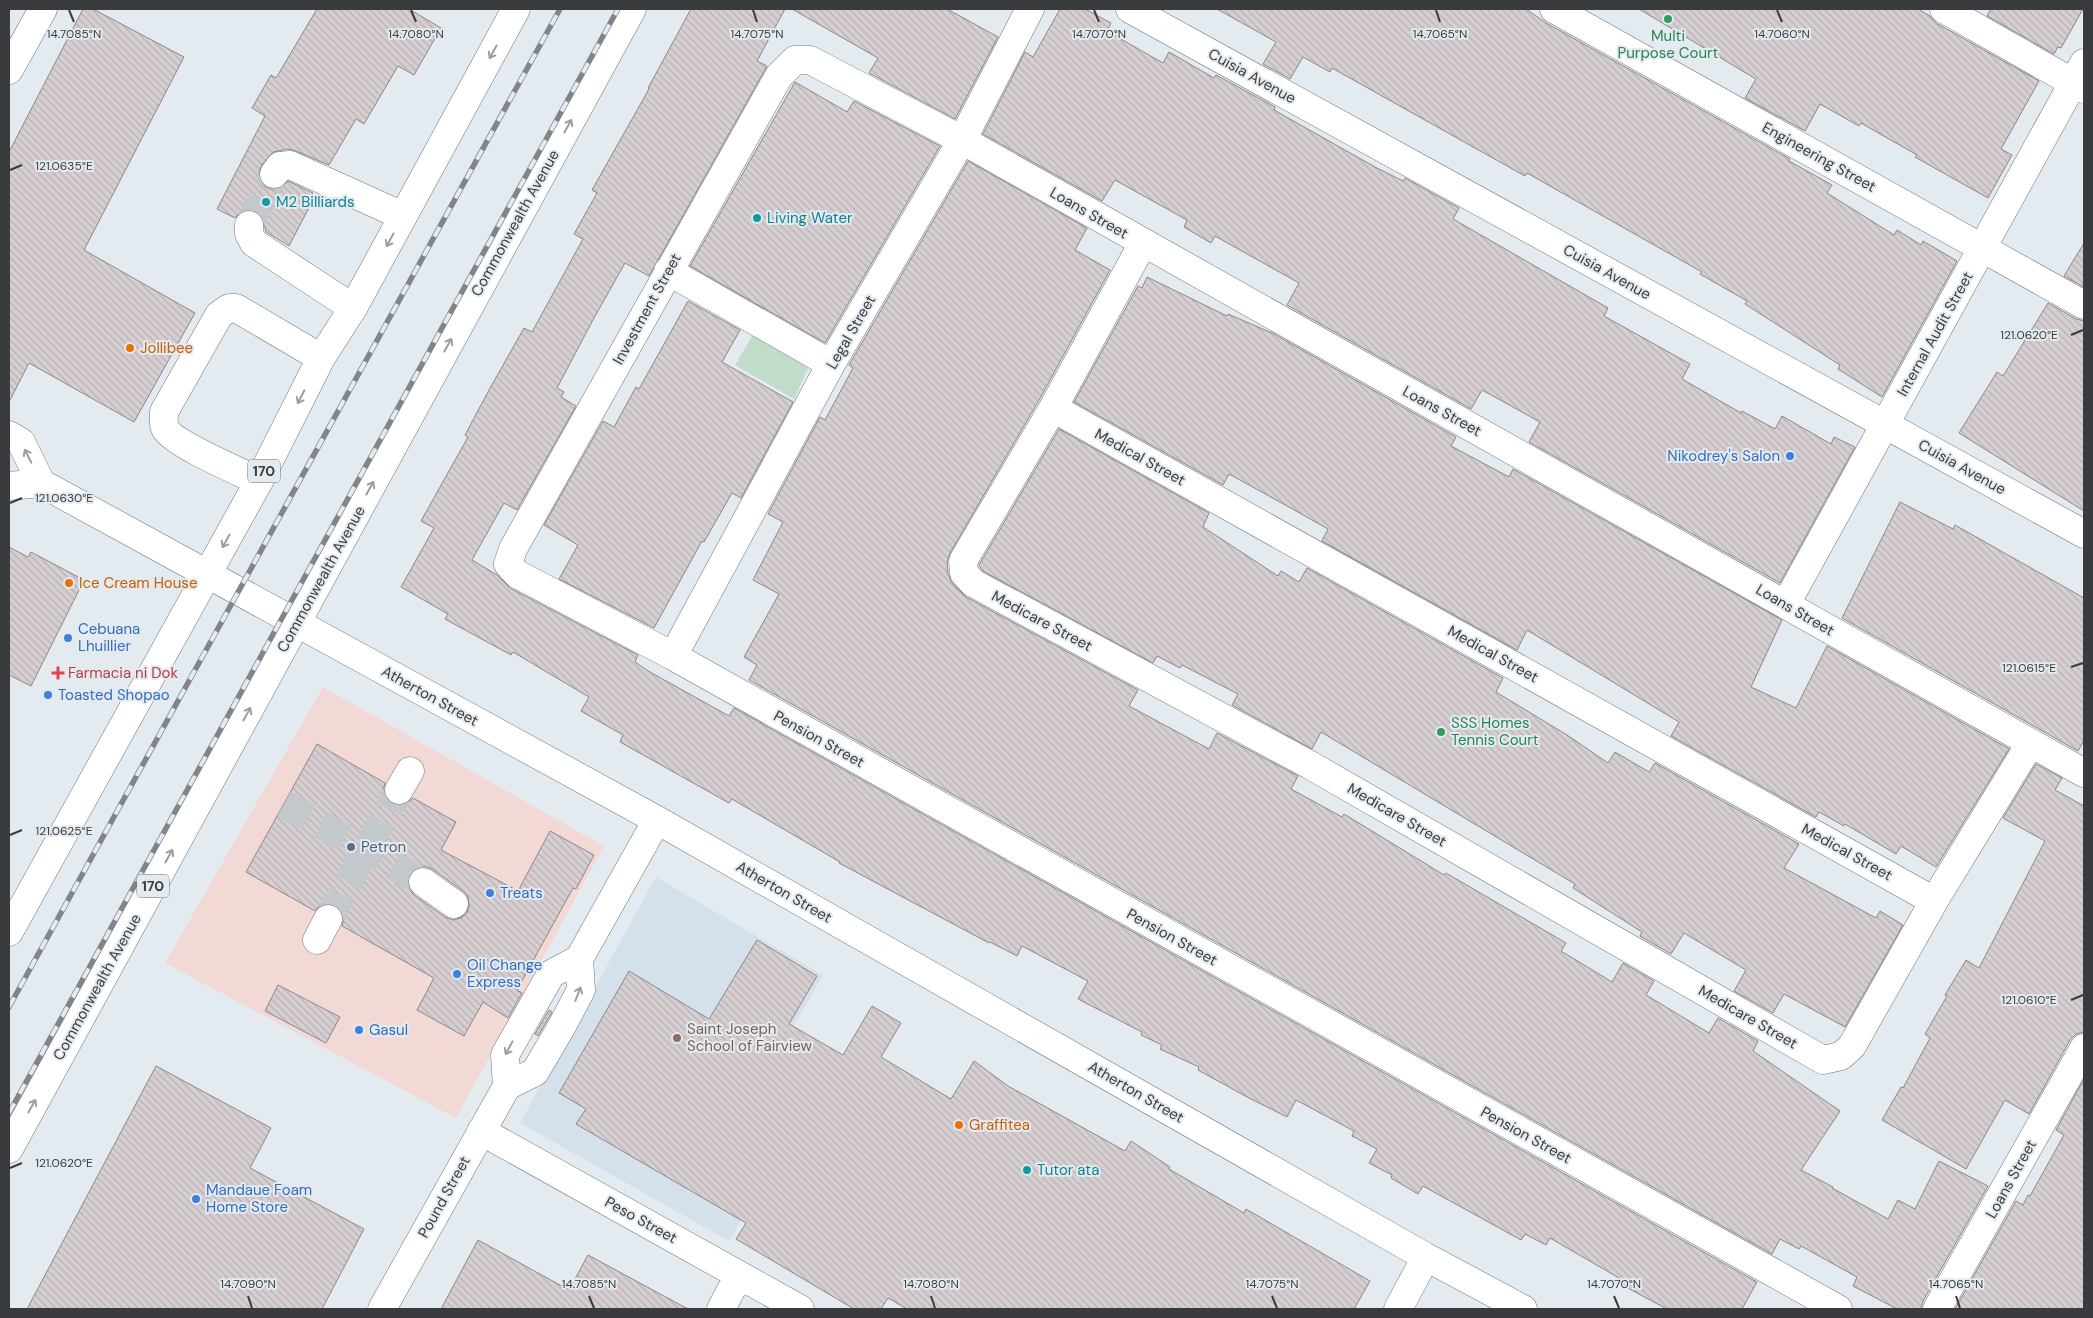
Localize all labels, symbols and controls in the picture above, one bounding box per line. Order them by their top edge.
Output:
marker: Multi Purpose Court [1662,13,1674,25]
text: 14.7085°N [47,26,101,42]
text: 14.7080°N [388,26,444,42]
text: 14.7075°N [730,26,784,42]
text: 14.7070°N [1072,26,1126,42]
text: 14.7065°N [1413,26,1467,42]
place label: Multi Purpose Court [1618,26,1719,63]
text: 14.7060°N [1754,26,1810,42]
one-way arrow [487,44,497,58]
street label: Cuisia Avenue [1205,44,1299,108]
street label: Engineering Street [1758,117,1880,197]
one-way arrow [564,119,573,134]
street label: Commonwealth Avenue [466,146,564,300]
text: 121.0635°E [35,158,93,174]
street label: Loans Street [1046,183,1132,244]
place label: M2 Billiards [276,192,355,212]
marker: M2 Billiards [260,196,272,208]
place label: Living Water [767,208,853,228]
marker: Living Water [751,212,763,224]
one-way arrow [385,233,395,248]
street label: Cuisia Avenue [1560,240,1654,304]
street label: Investment Street [608,250,686,368]
street label: Internal Audit Street [1892,268,1978,400]
street label: Legal Street [822,291,880,373]
text: 121.0620°E [2000,327,2058,343]
place label: Jollibee [140,338,193,358]
one-way arrow [443,338,453,353]
marker: Jollibee [124,342,136,354]
street label: Loans Street [1399,381,1485,441]
one-way arrow [296,389,305,404]
street label: Medical Street [1091,424,1189,490]
street label: Cuisia Avenue [1915,435,2009,499]
place label: Nikodrey's Salon [1667,446,1780,466]
one-way arrow [23,449,33,464]
marker: Nikodrey's Salon [1784,450,1796,462]
road number: 170 [248,460,280,482]
one-way arrow [366,481,375,496]
text: 121.0630°E [35,490,93,506]
street label: Commonwealth Avenue [272,502,370,656]
one-way arrow [221,533,231,548]
place label: Ice Cream House [79,573,197,593]
marker: Ice Cream House [63,577,75,589]
street label: Loans Street [1752,580,1838,641]
street label: Medicare Street [988,586,1096,656]
place label: Cebuana Lhuillier [78,619,140,656]
street label: Medical Street [1444,621,1542,687]
marker: Cebuana Lhuillier [62,632,74,644]
text: 121.0615°E [2002,660,2056,676]
street label: Atherton Street [378,661,482,731]
place label: Farmacia ni Dok [68,663,178,683]
marker: Farmacia ni Dok [52,667,64,679]
place label: Toasted Shopao [58,685,170,705]
marker: Toasted Shopao [42,689,54,701]
one-way arrow [242,706,252,721]
street label: Pension Street [770,706,868,772]
place label: SSS Homes Tennis Court [1451,713,1539,750]
marker: SSS Homes Tennis Court [1435,726,1447,738]
street label: Medicare Street [1344,779,1450,852]
street label: Medical Street [1798,819,1896,885]
text: 121.0625°E [36,823,93,839]
place label: Petron [361,837,406,857]
marker: Petron [345,841,357,853]
one-way arrow [165,849,174,864]
street label: Atherton Street [732,856,836,928]
road number: 170 [137,874,169,898]
place label: Treats [500,883,543,903]
marker: Treats [484,887,496,899]
street label: Pension Street [1123,904,1221,970]
street label: Commonwealth Avenue [48,910,146,1064]
place label: Oil Change Express [467,955,542,992]
marker: Oil Change Express [451,968,463,980]
street label: Medicare Street [1695,981,1801,1054]
one-way arrow [574,987,583,1002]
text: 121.0610°E [2002,992,2057,1008]
place label: Saint Joseph School of Fairview [687,1019,813,1056]
place label: Gasul [369,1020,408,1040]
marker: Gasul [353,1024,365,1036]
marker: Saint Joseph School of Fairview [671,1032,683,1044]
one-way arrow [504,1040,513,1055]
street label: Atherton Street [1084,1056,1188,1128]
one-way arrow [28,1099,37,1114]
street label: Pension Street [1477,1102,1575,1168]
place label: Graffitea [969,1115,1030,1135]
marker: Graffitea [953,1119,965,1131]
street label: Loans Street [1981,1136,2041,1222]
street label: Pound Street [413,1153,475,1241]
text: 121.0620°E [35,1155,93,1171]
place label: Tutor ata [1037,1160,1099,1180]
marker: Tutor ata [1021,1164,1033,1176]
place label: Mandaue Foam Home Store [206,1180,312,1217]
street label: Peso Street [601,1192,681,1248]
marker: Mandaue Foam Home Store [190,1193,202,1205]
text: 14.7090°N [220,1276,276,1292]
text: 14.7085°N [562,1276,616,1292]
text: 14.7080°N [903,1276,959,1292]
text: 14.7075°N [1245,1276,1299,1292]
text: 14.7070°N [1587,1276,1641,1292]
text: 14.7065°N [1929,1276,1983,1292]

